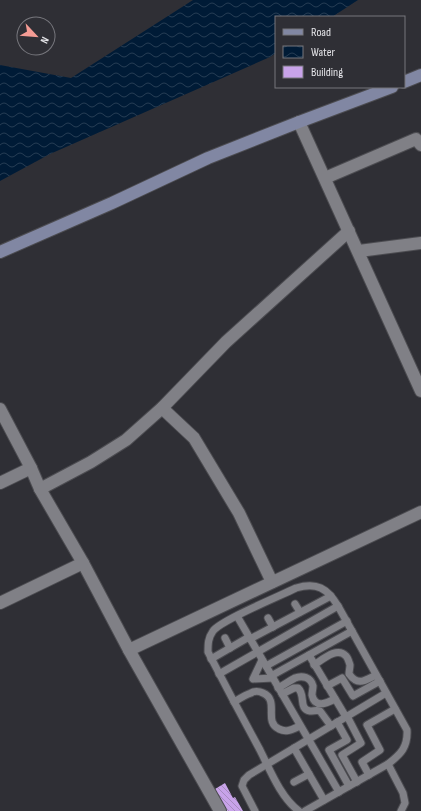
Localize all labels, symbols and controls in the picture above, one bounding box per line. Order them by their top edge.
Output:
north arrow [16,16,56,56]
legend [275,16,405,88]
text: Road [311,25,331,40]
text: N [37,35,52,46]
text: Water [311,45,335,60]
text: Building [311,65,343,80]

